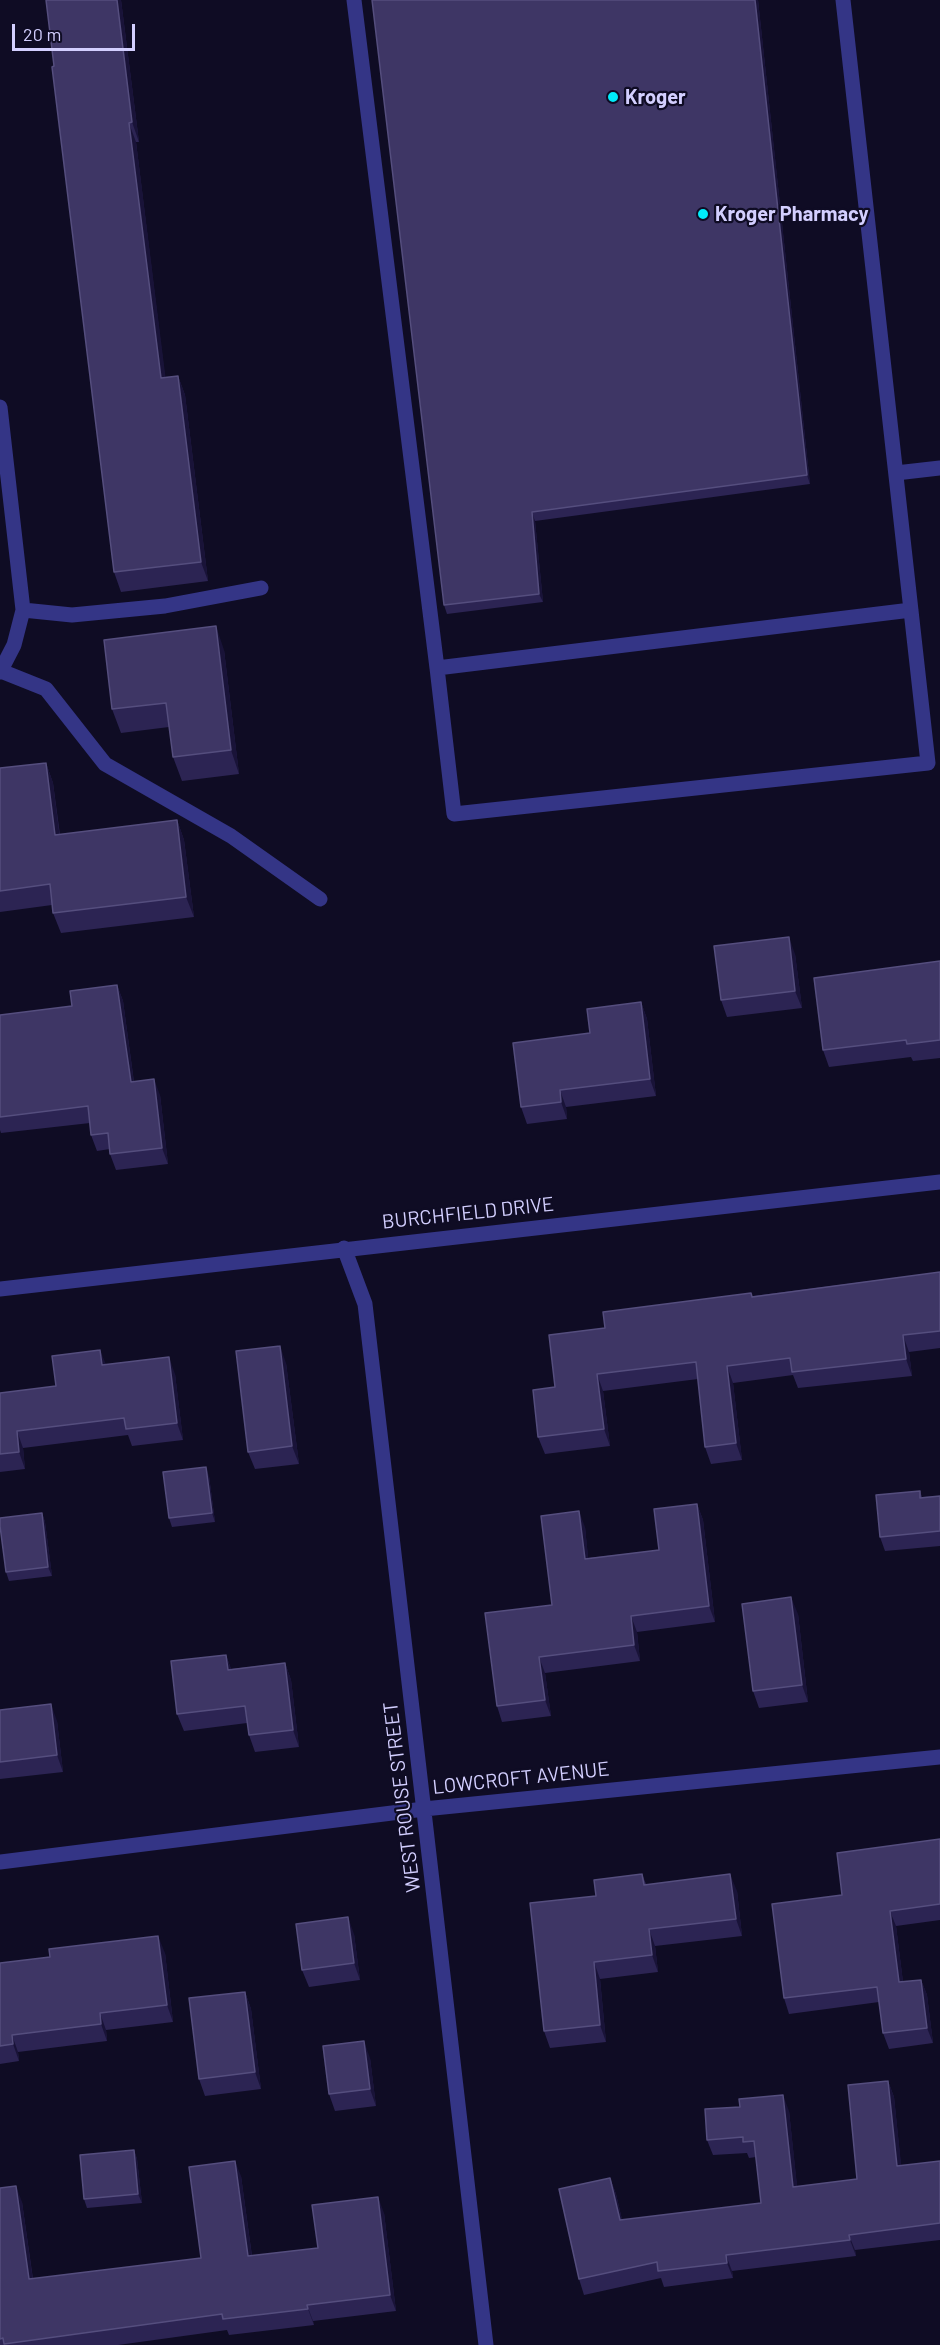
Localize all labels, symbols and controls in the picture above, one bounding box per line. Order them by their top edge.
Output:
scale bar [15,12,138,50]
text: 20 m [23,23,61,45]
place label: Kroger [625,85,686,109]
marker: Kroger [606,90,620,104]
place label: Kroger Pharmacy [715,202,869,226]
marker: Kroger Pharmacy [696,207,710,221]
street label: BURCHFIELD DRIVE [381,1192,555,1234]
street label: WEST ROUSE STREET [378,1700,426,1894]
street label: LOWCROFT AVENUE [431,1757,611,1799]

